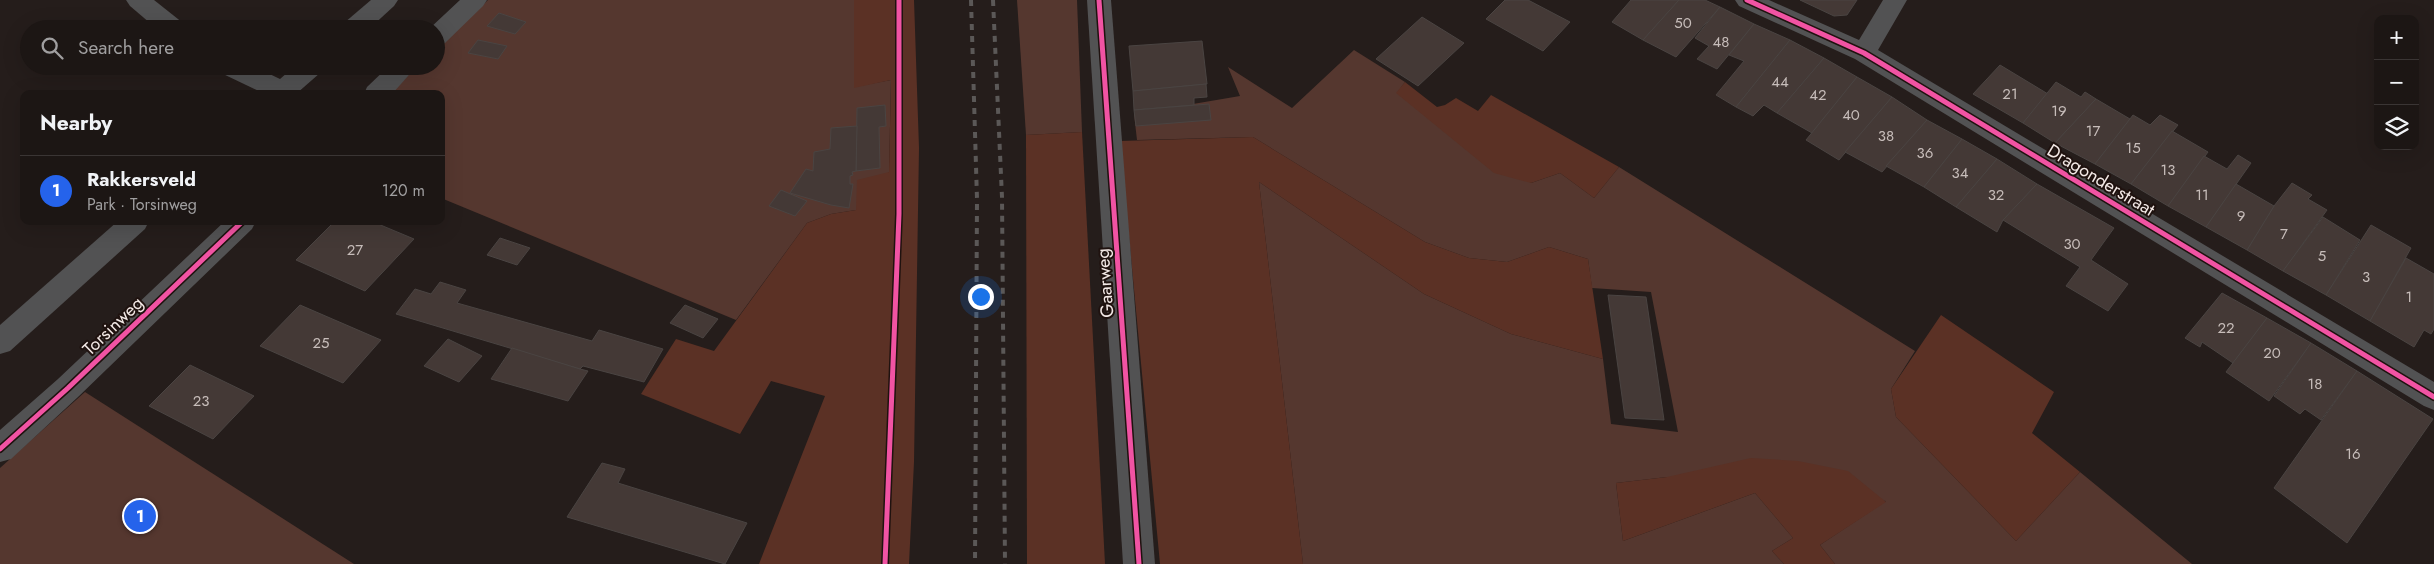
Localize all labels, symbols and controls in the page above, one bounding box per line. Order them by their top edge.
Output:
house number: 50 [1674,12,1692,34]
map controls [2374,15,2419,150]
button: + [2374,15,2419,60]
search box [20,20,445,75]
house number: 48 [1713,31,1729,53]
icon: search [38,34,66,62]
text: Search here [78,34,174,61]
button: − [2374,60,2419,105]
house number: 44 [1771,71,1789,93]
house number: 21 [2002,83,2018,105]
house number: 42 [1809,84,1827,106]
house number: 19 [2051,100,2067,122]
house number: 40 [1842,104,1860,126]
button: layers [2374,105,2419,150]
text: Nearby [40,108,112,138]
house number: 17 [2086,120,2100,142]
house number: 38 [1878,125,1894,147]
house number: 15 [2125,137,2141,159]
street label: Dragonderstraat [2042,138,2160,223]
house number: 36 [1917,142,1933,164]
house number: 13 [2161,159,2175,181]
house number: 34 [1952,162,1969,184]
text: Rakkersveld [87,166,196,193]
text: 1 [52,179,60,202]
text: 120 m [382,179,425,202]
house number: 32 [1988,184,2004,206]
house number: 11 [2195,184,2209,206]
text: Park · Torsinweg [87,193,197,216]
house number: 9 [2237,205,2245,227]
house number: 7 [2280,223,2288,245]
house number: 30 [2063,233,2081,255]
house number: 27 [347,239,363,261]
house number: 5 [2318,245,2326,267]
street label: Gaarweg [1090,247,1120,319]
house number: 3 [2362,266,2370,288]
your location [968,284,994,310]
house number: 1 [2406,286,2412,308]
street label: Torsinweg [77,290,149,362]
house number: 22 [2217,317,2235,339]
house number: 25 [313,332,330,354]
house number: 20 [2263,342,2281,364]
house number: 18 [2308,373,2322,395]
house number: 23 [193,390,209,412]
house number: 16 [2345,443,2361,465]
pin: 1 [124,497,156,535]

